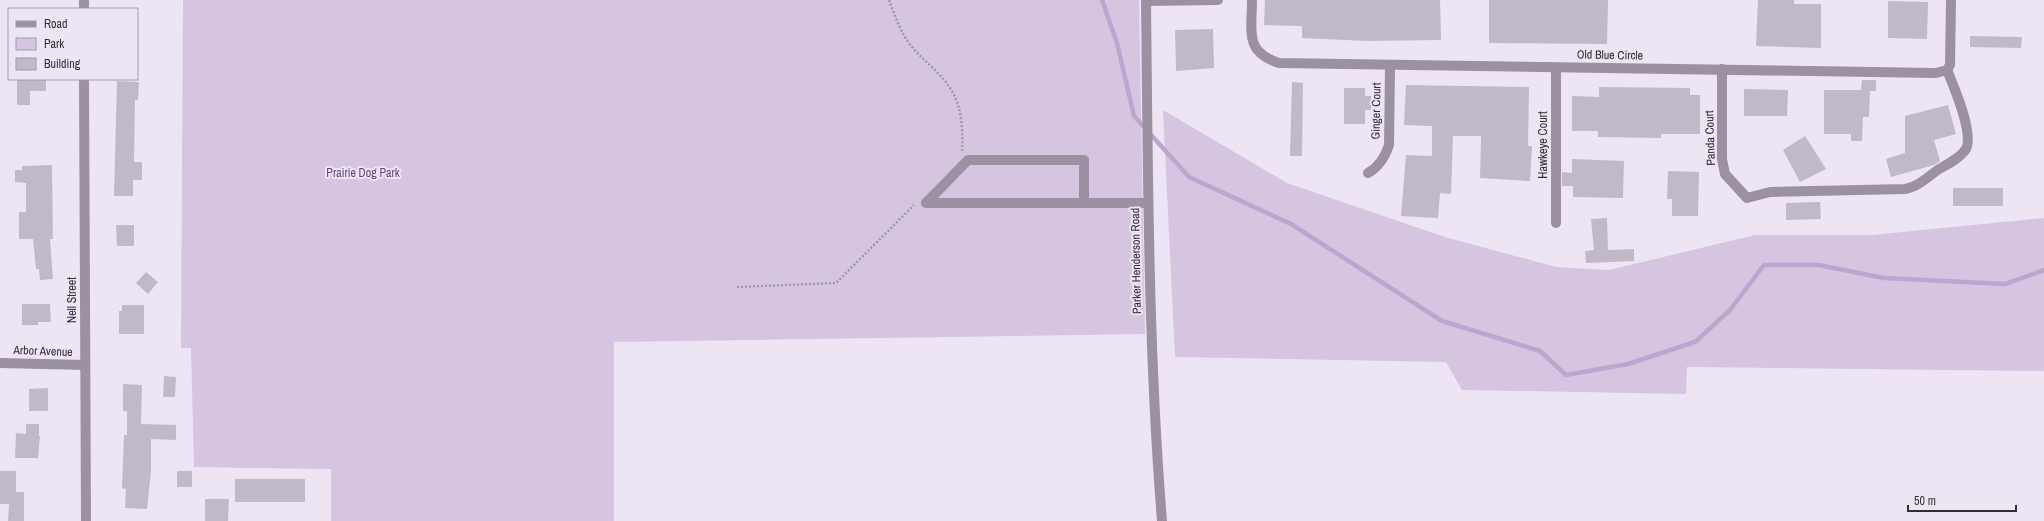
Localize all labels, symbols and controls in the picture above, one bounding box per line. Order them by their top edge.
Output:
legend [8,8,138,80]
text: Road [44,16,68,32]
text: Park [44,36,64,52]
street label: Old Blue Circle [1577,46,1643,64]
text: Building [44,56,81,72]
street label: Ginger Court [1368,82,1384,140]
street label: Panda Court [1701,110,1719,166]
street label: Hawkeye Court [1535,111,1551,179]
park label: Prairie Dog Park [326,165,400,181]
street label: Parker Henderson Road [1127,208,1145,314]
street label: Nell Street [64,277,80,323]
street label: Arbor Avenue [12,342,73,360]
scale bar [1908,487,2016,513]
text: 50 m [1914,493,1936,509]

